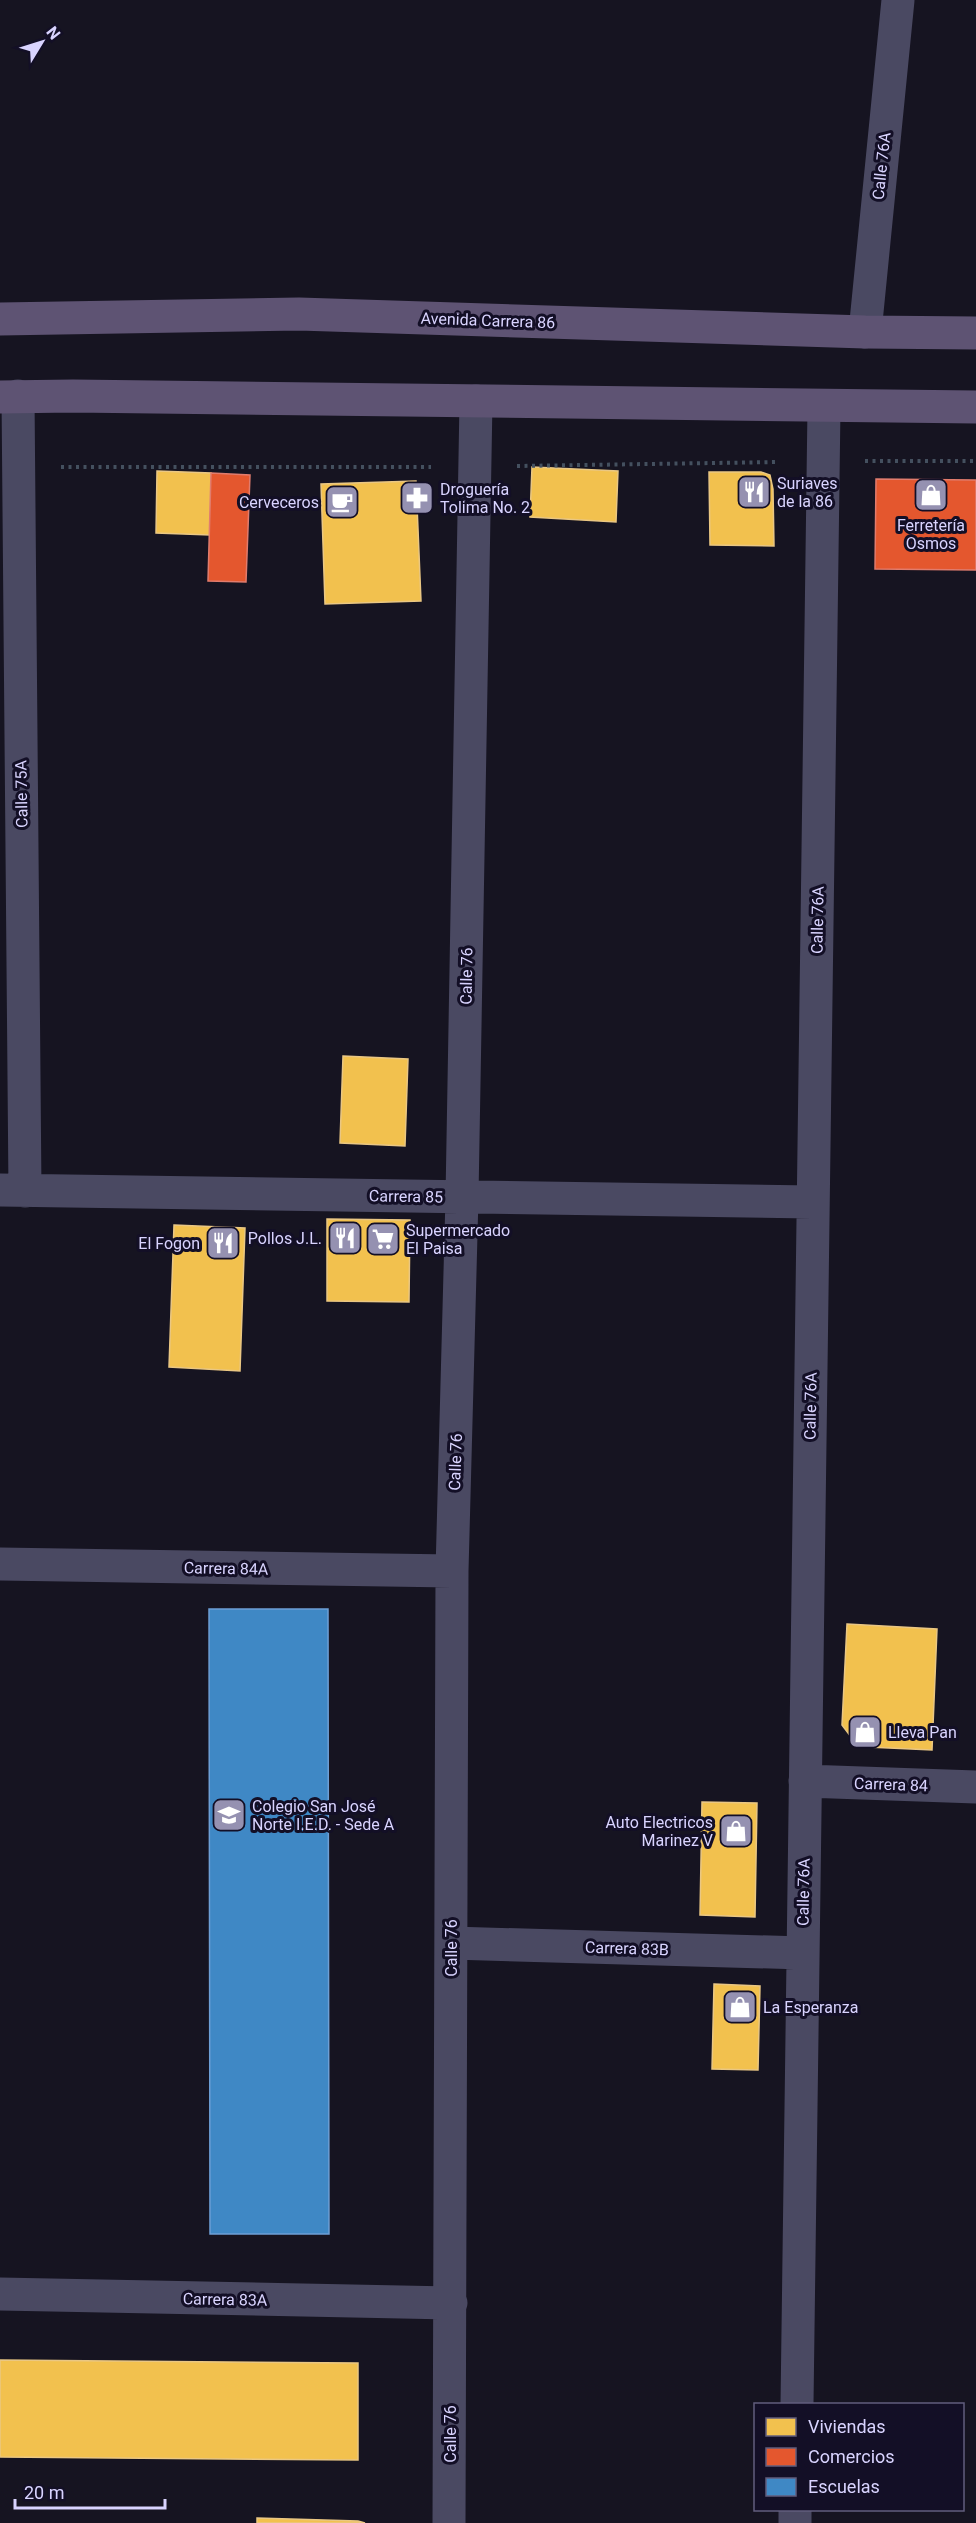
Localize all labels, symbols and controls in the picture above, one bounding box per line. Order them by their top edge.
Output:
north arrow [12,12,72,72]
text: N [42,23,64,43]
street label: Calle 76A [869,131,895,201]
street label: Avenida Carrera 86 [420,309,556,332]
restaurant icon: Suriaves de la 86 [736,474,772,510]
place label: Suriaves de la 86 [777,474,838,511]
shop icon: Ferretería Osmos [913,477,949,513]
pharmacy icon: Droguería Tolima No. 2 [399,480,435,516]
place label: Droguería Tolima No. 2 [440,480,530,517]
cafe icon: Cerveceros [324,484,360,520]
place label: Cerveceros [239,493,319,512]
place label: Ferretería Osmos [897,516,965,553]
street label: Calle 75A [11,759,32,828]
street label: Calle 76A [807,885,828,954]
street label: Calle 76 [457,947,476,1005]
street label: Carrera 85 [369,1186,443,1207]
restaurant icon: Pollos J.L. [327,1220,363,1256]
supermarket icon: Supermercado El Paisa [365,1221,401,1257]
place label: Supermercado El Paisa [406,1221,510,1258]
restaurant icon: El Fogon [205,1225,241,1261]
place label: Pollos J.L. [248,1229,322,1248]
place label: El Fogon [138,1234,200,1253]
street label: Calle 76A [800,1371,821,1440]
street label: Calle 76 [445,1433,466,1491]
street label: Carrera 84A [184,1558,269,1579]
shop icon: Lleva Pan [847,1714,883,1750]
place label: Lleva Pan [888,1723,957,1742]
street label: Carrera 84 [854,1774,928,1795]
school or university icon: Colegio San José Norte I.E.D. - Sede A [211,1797,247,1833]
place label: Colegio San José Norte I.E.D. - Sede A [252,1797,395,1834]
place label: Auto Electricos Marinez V [606,1813,713,1850]
shop icon: Auto Electricos Marinez V [718,1813,754,1849]
street label: Calle 76A [793,1857,814,1926]
street label: Calle 76 [442,1919,461,1977]
street label: Carrera 83B [585,1938,669,1959]
shop icon: La Esperanza [722,1989,758,2025]
place label: La Esperanza [763,1998,858,2017]
street label: Carrera 83A [183,2289,268,2310]
legend [754,2403,964,2511]
street label: Calle 76 [441,2405,460,2463]
text: Viviendas [808,2416,886,2437]
text: Comercios [808,2446,895,2467]
scale bar [15,2472,165,2510]
text: Escuelas [808,2476,880,2497]
text: 20 m [24,2482,64,2503]

